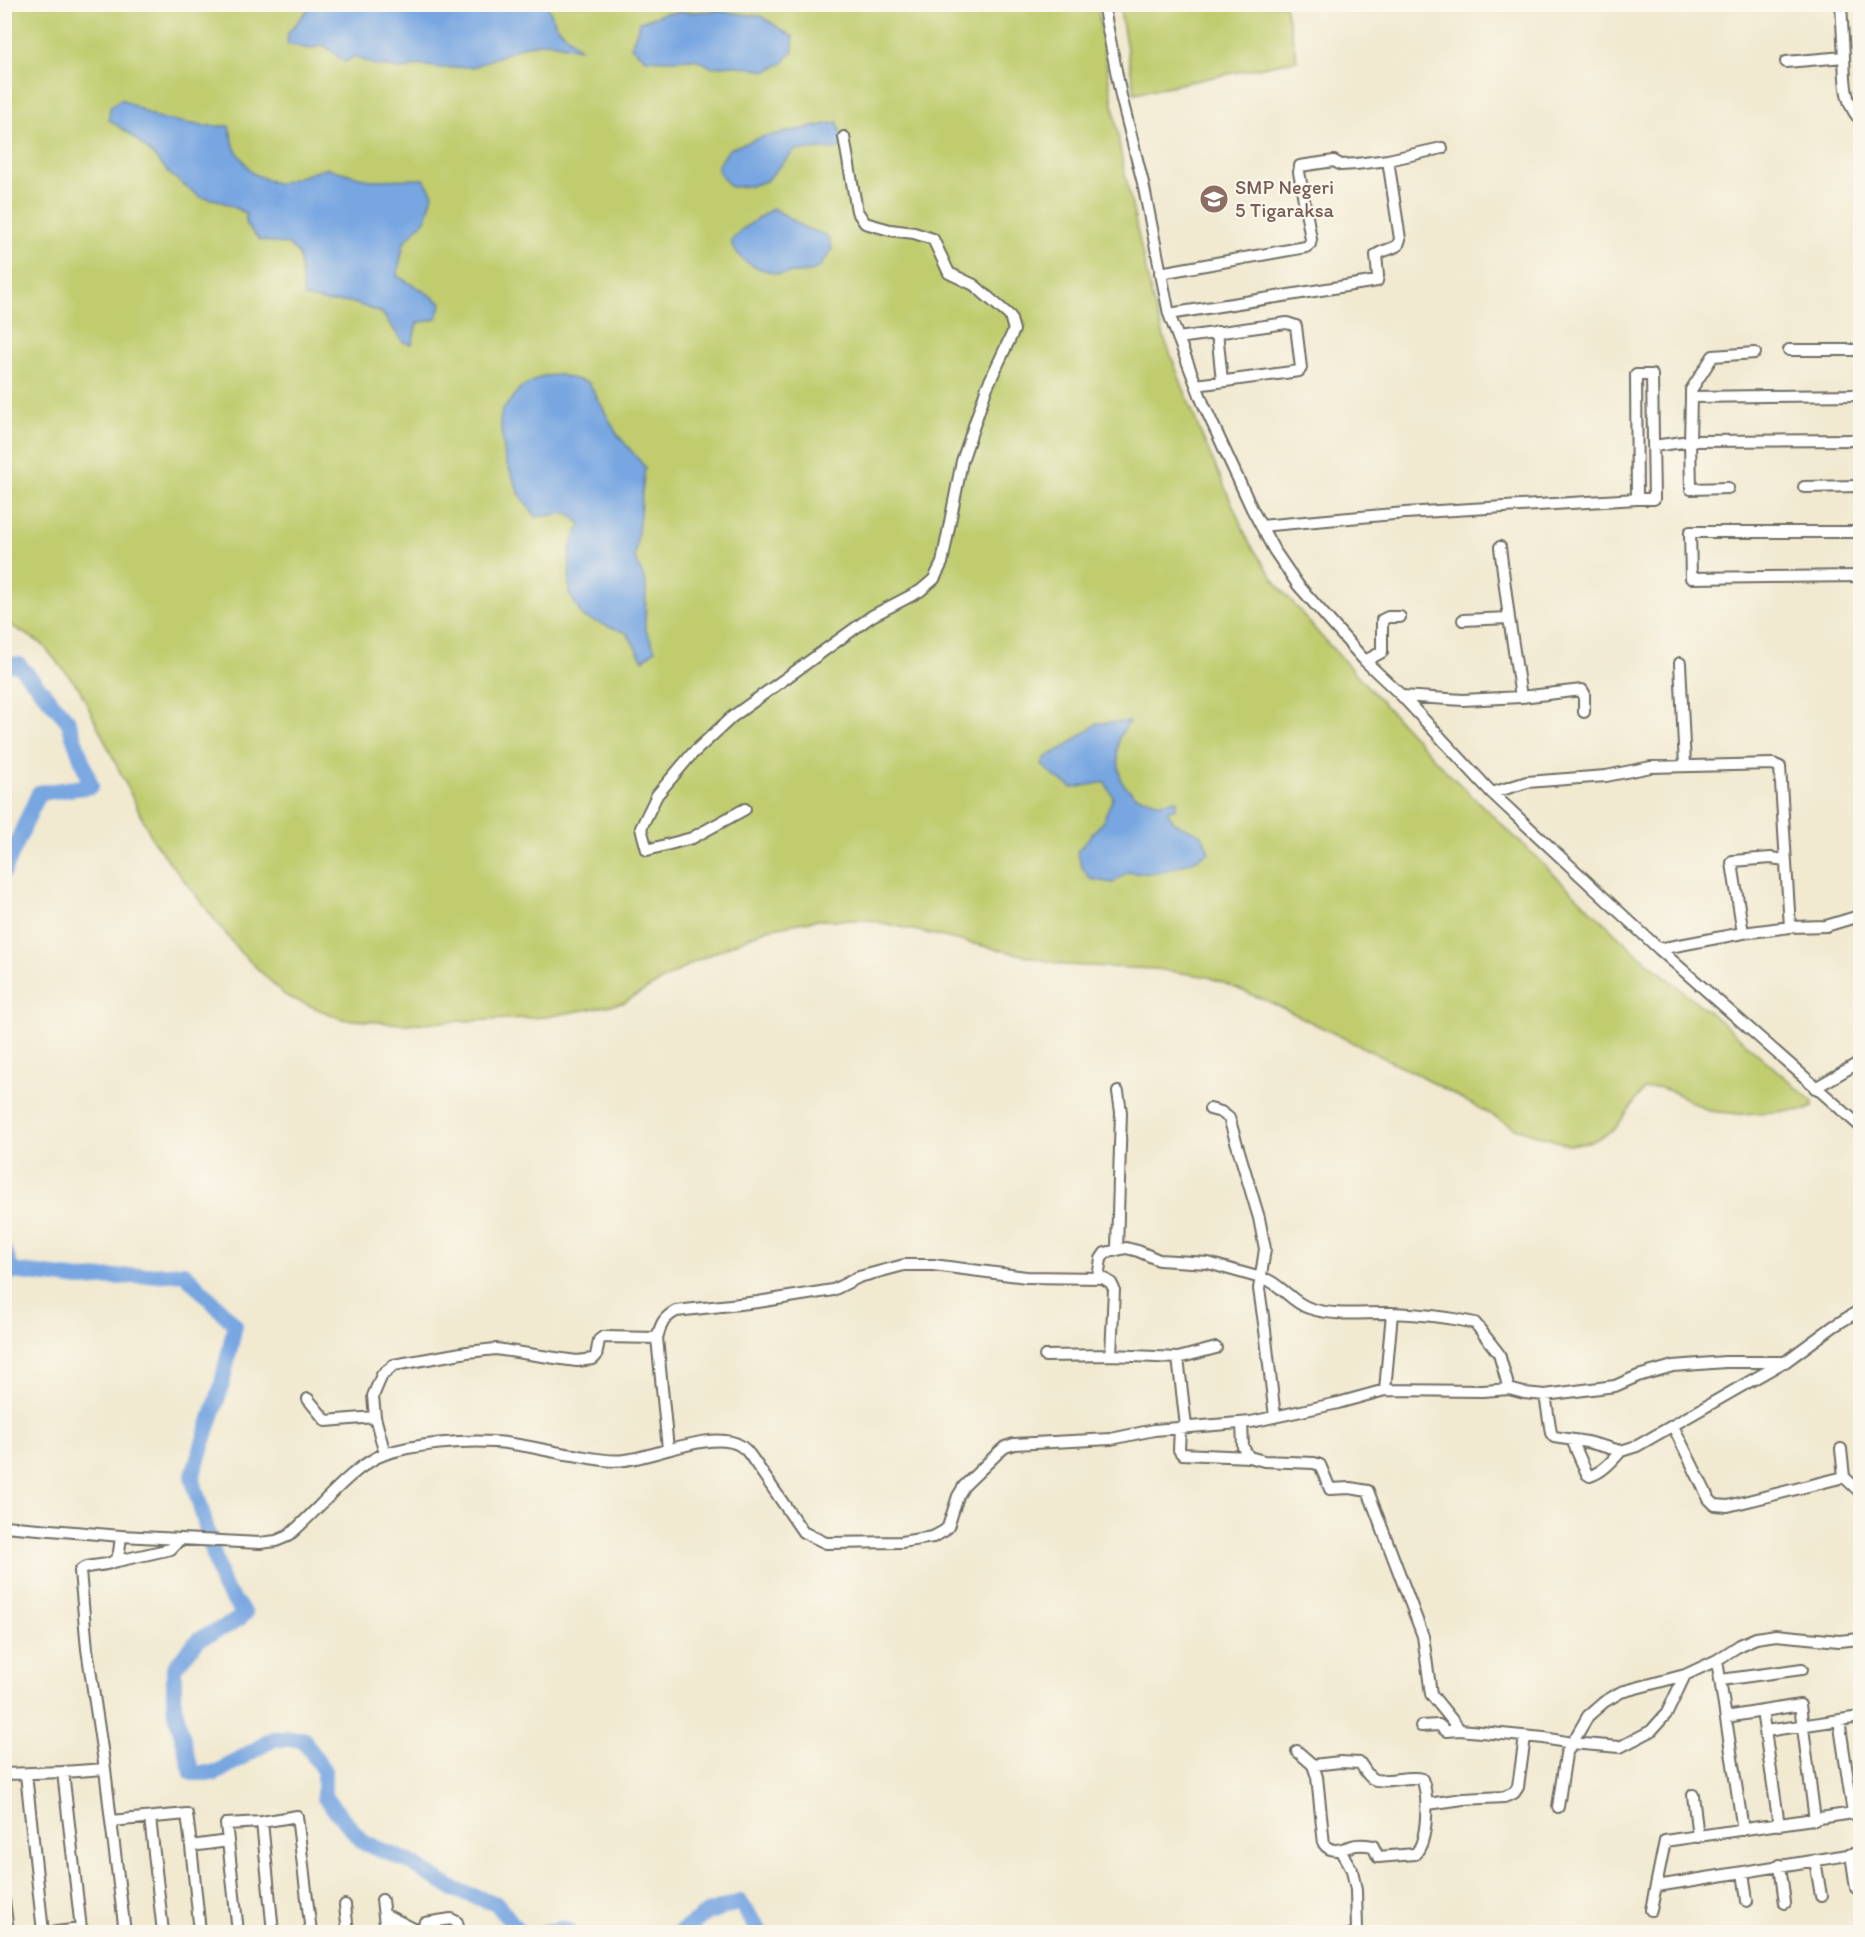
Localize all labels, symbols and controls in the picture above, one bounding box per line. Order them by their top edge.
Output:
place label: SMP Negeri 5 Tigaraksa [1235,175,1335,222]
school or university icon: SMP Negeri 5 Tigaraksa [1198,183,1230,215]

